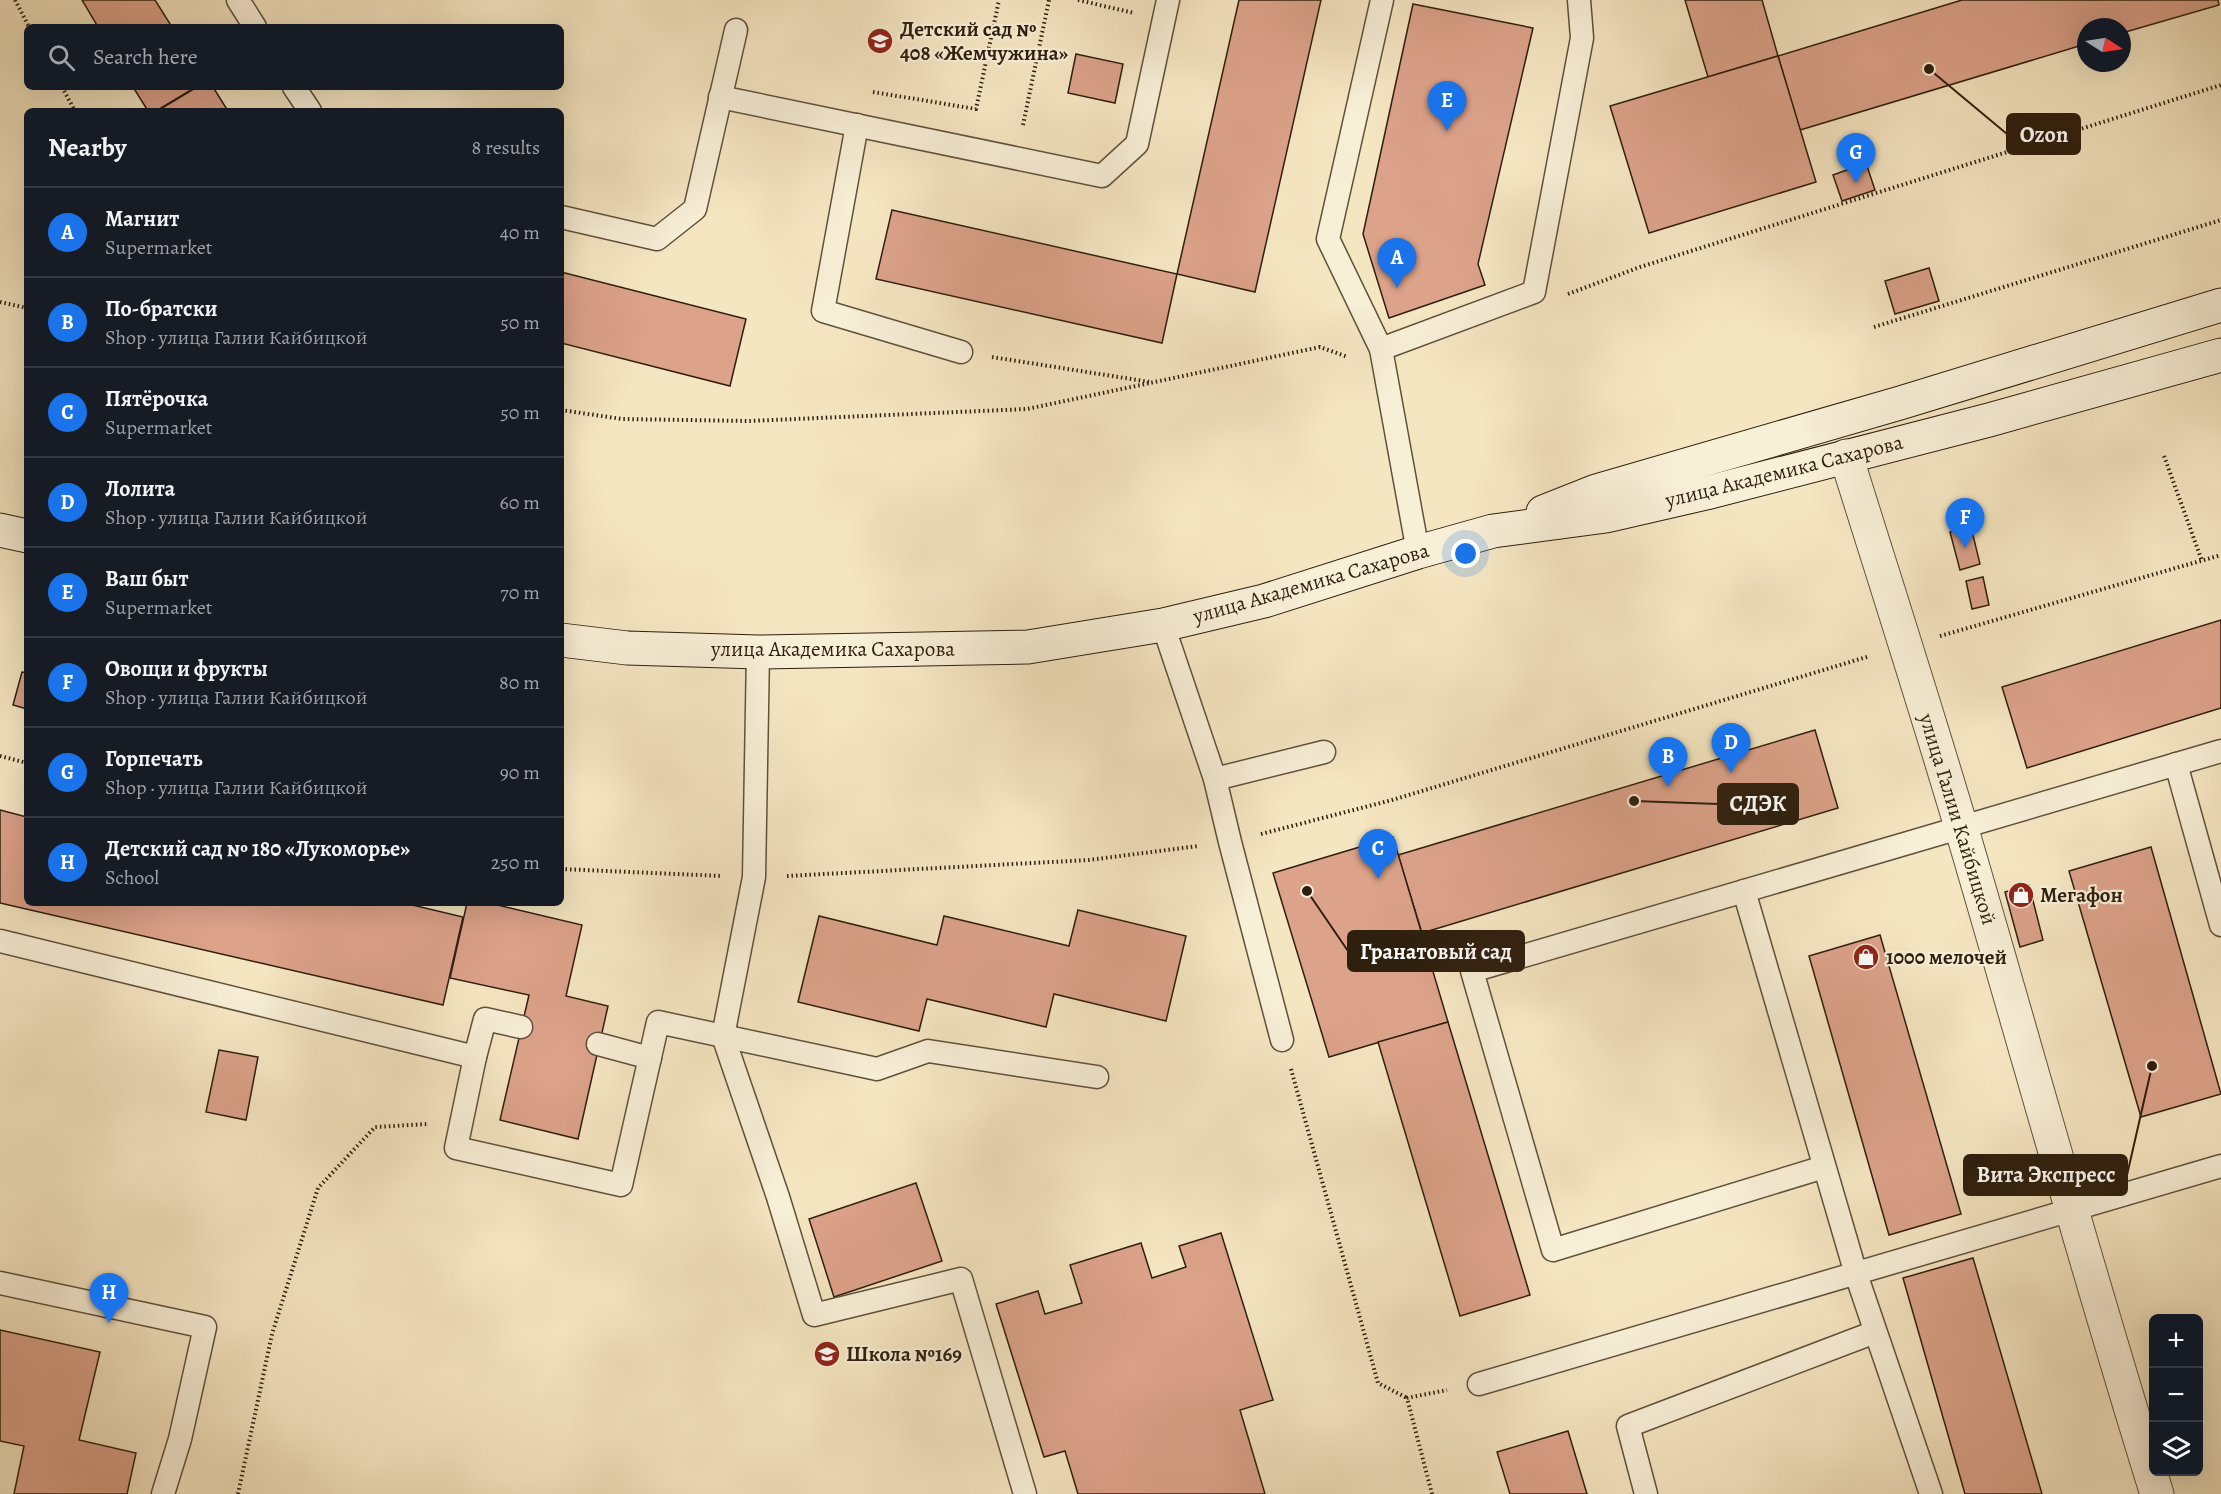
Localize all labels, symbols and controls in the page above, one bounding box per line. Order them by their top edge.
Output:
place label: Детский сад № 408 «Жемчужина» [900,15,1068,67]
north arrow [2077,18,2131,72]
search box [24,24,564,90]
school or university icon: Детский сад № 408 «Жемчужина» [865,26,895,56]
icon: search [45,41,78,74]
text: Search here [93,42,198,72]
pin: E [1428,82,1466,131]
callout: Ozon [2007,114,2080,154]
text: Ozon [2020,120,2068,150]
text: Nearby [48,130,127,165]
text: 8 results [472,134,540,161]
pin: G [1836,134,1876,183]
text: Магнит [105,204,179,234]
text: A [61,219,74,246]
text: 40 m [500,219,540,246]
text: Supermarket [105,234,212,261]
pin: A [1378,238,1416,288]
text: По-братски [105,294,218,324]
text: B [61,309,74,336]
text: 50 m [500,309,540,336]
text: Shop · улица Галии Кайбицкой [105,324,367,351]
text: Пятёрочка [105,384,208,414]
text: C [61,399,74,426]
text: 50 m [500,399,540,426]
text: Supermarket [105,414,212,441]
street label: улица Академика Сахарова [1661,428,1906,514]
text: Лолита [105,474,175,504]
text: D [61,489,74,516]
text: 60 m [500,489,540,516]
pin: F [1946,498,1984,548]
text: Shop · улица Галии Кайбицкой [105,504,367,531]
street label: улица Академика Сахарова [1189,536,1432,630]
your location [1451,539,1480,568]
text: Ваш быт [105,564,188,594]
text: E [62,579,73,606]
text: 70 m [500,579,540,606]
text: Supermarket [105,594,212,621]
street label: улица Академика Сахарова [710,635,955,663]
text: Овощи и фрукты [105,654,268,684]
text: F [62,669,73,696]
text: 80 m [499,669,540,696]
text: Shop · улица Галии Кайбицкой [105,684,367,711]
street label: улица Галии Кайбицкой [1912,709,2003,928]
pin: D [1712,724,1750,773]
pin: B [1648,738,1688,787]
text: Горпечать [105,744,203,774]
text: G [61,759,74,786]
text: 90 m [500,759,540,786]
text: Shop · улица Галии Кайбицкой [105,774,367,801]
callout: СДЭК [1718,784,1798,824]
text: СДЭК [1730,789,1787,819]
pin: C [1358,830,1398,879]
text: Детский сад № 180 «Лукоморье» [105,834,410,864]
text: H [60,849,75,876]
text: 250 m [491,849,540,876]
text: School [105,864,159,891]
shop icon: Мегафон [2006,880,2036,910]
place label: Мегафон [2040,881,2123,909]
callout: Гранатовый сад [1348,931,1524,971]
text: Гранатовый сад [1360,937,1512,967]
shop icon: 1000 мелочей [1851,942,1881,972]
place label: 1000 мелочей [1886,943,2007,971]
callout: Вита Экспресс [1964,1155,2127,1195]
text: Вита Экспресс [1977,1160,2115,1190]
pin: H [90,1274,128,1323]
map controls [2149,1314,2203,1476]
button: + [2149,1314,2203,1368]
school or university icon: Школа №169 [812,1339,842,1369]
place label: Школа №169 [846,1340,962,1368]
button: − [2149,1368,2203,1422]
button: layers [2149,1422,2203,1476]

